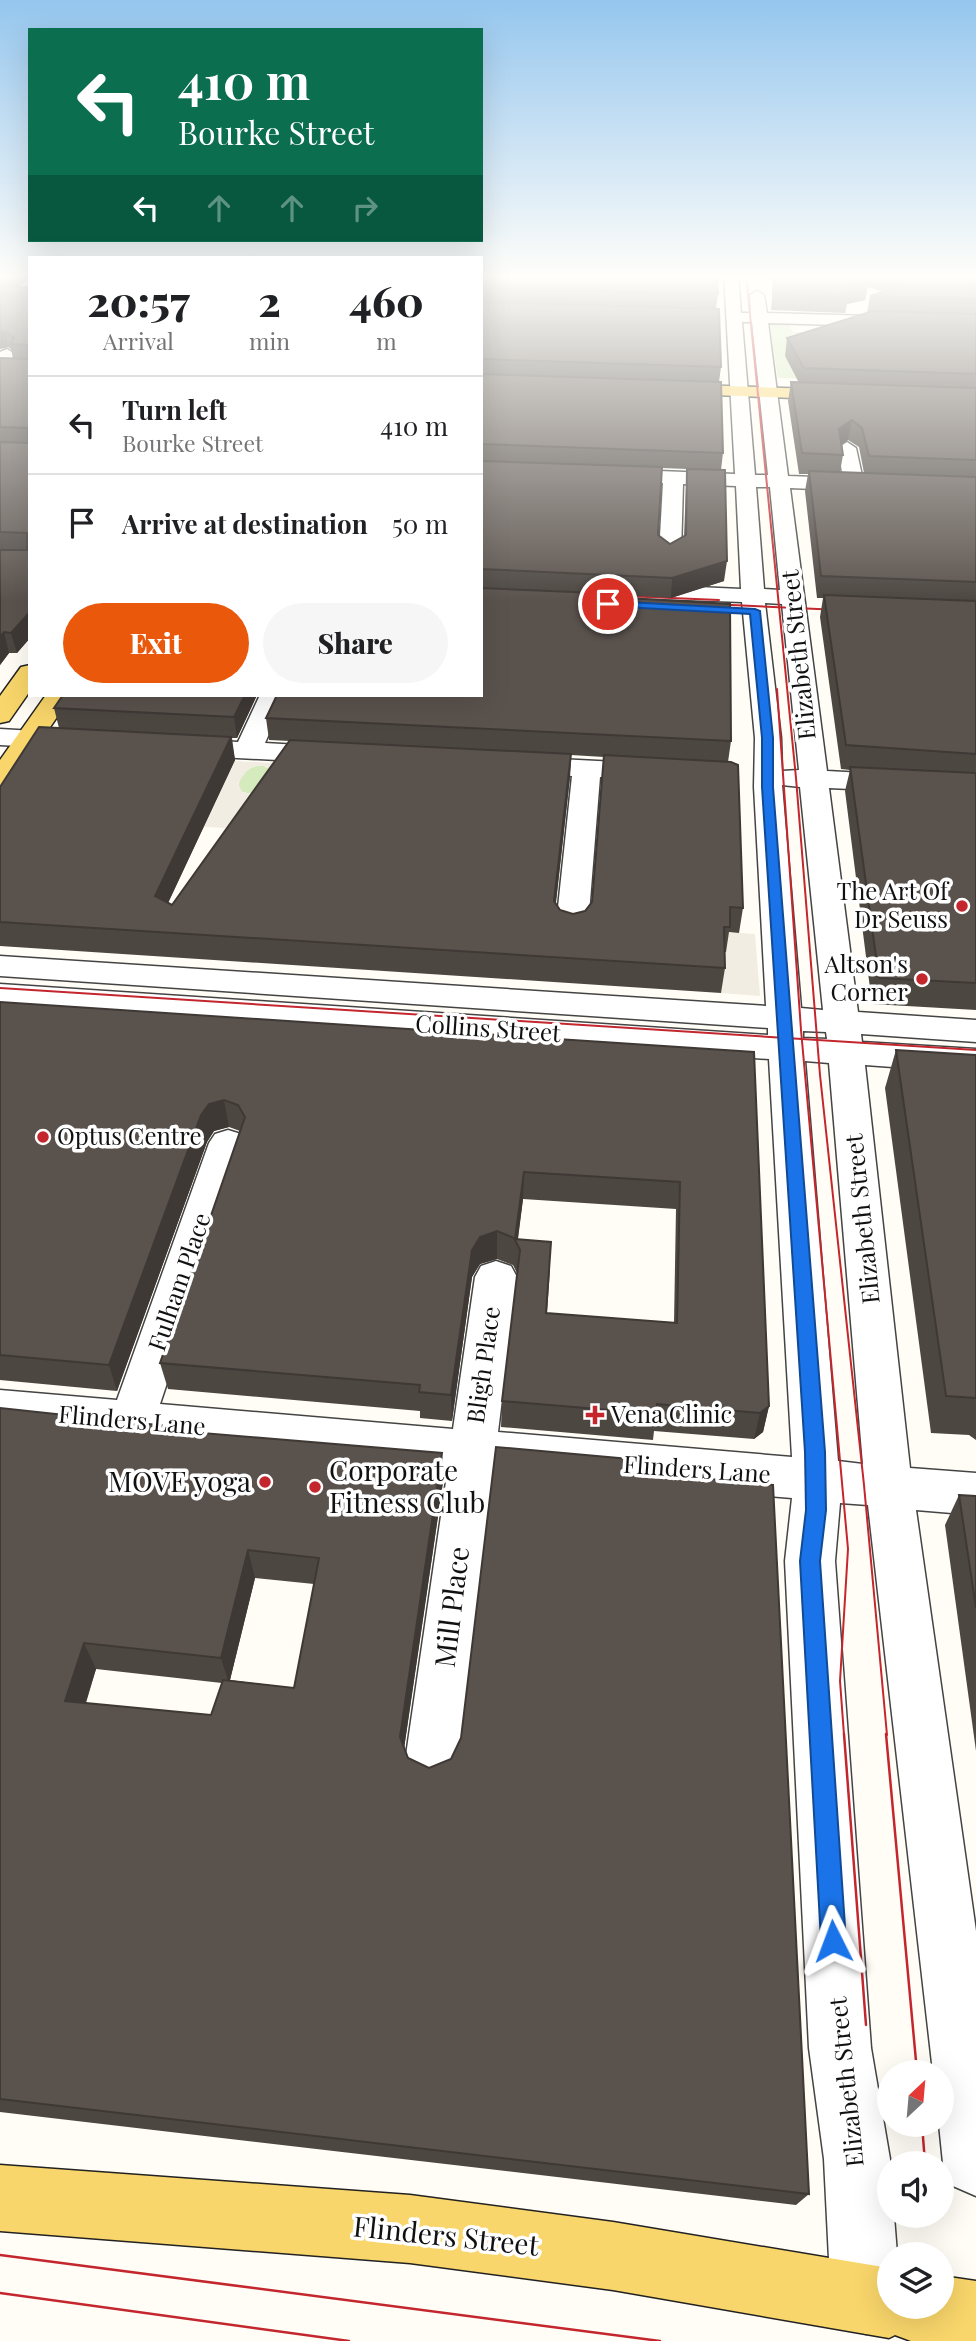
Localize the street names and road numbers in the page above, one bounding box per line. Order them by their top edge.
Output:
street label: Elizabeth Street [772,568,822,742]
street label: Collins Street [414,1006,562,1048]
street label: Elizabeth Street [836,1132,886,1306]
street label: Fulham Place [139,1208,217,1355]
street label: Bligh Place [458,1304,506,1425]
street label: Flinders Lane [57,1397,207,1441]
street label: Flinders Lane [622,1447,772,1489]
street label: Mill Place [425,1544,476,1669]
street label: Elizabeth Street [820,1995,870,2169]
street label: Flinders Street [352,2206,542,2263]

